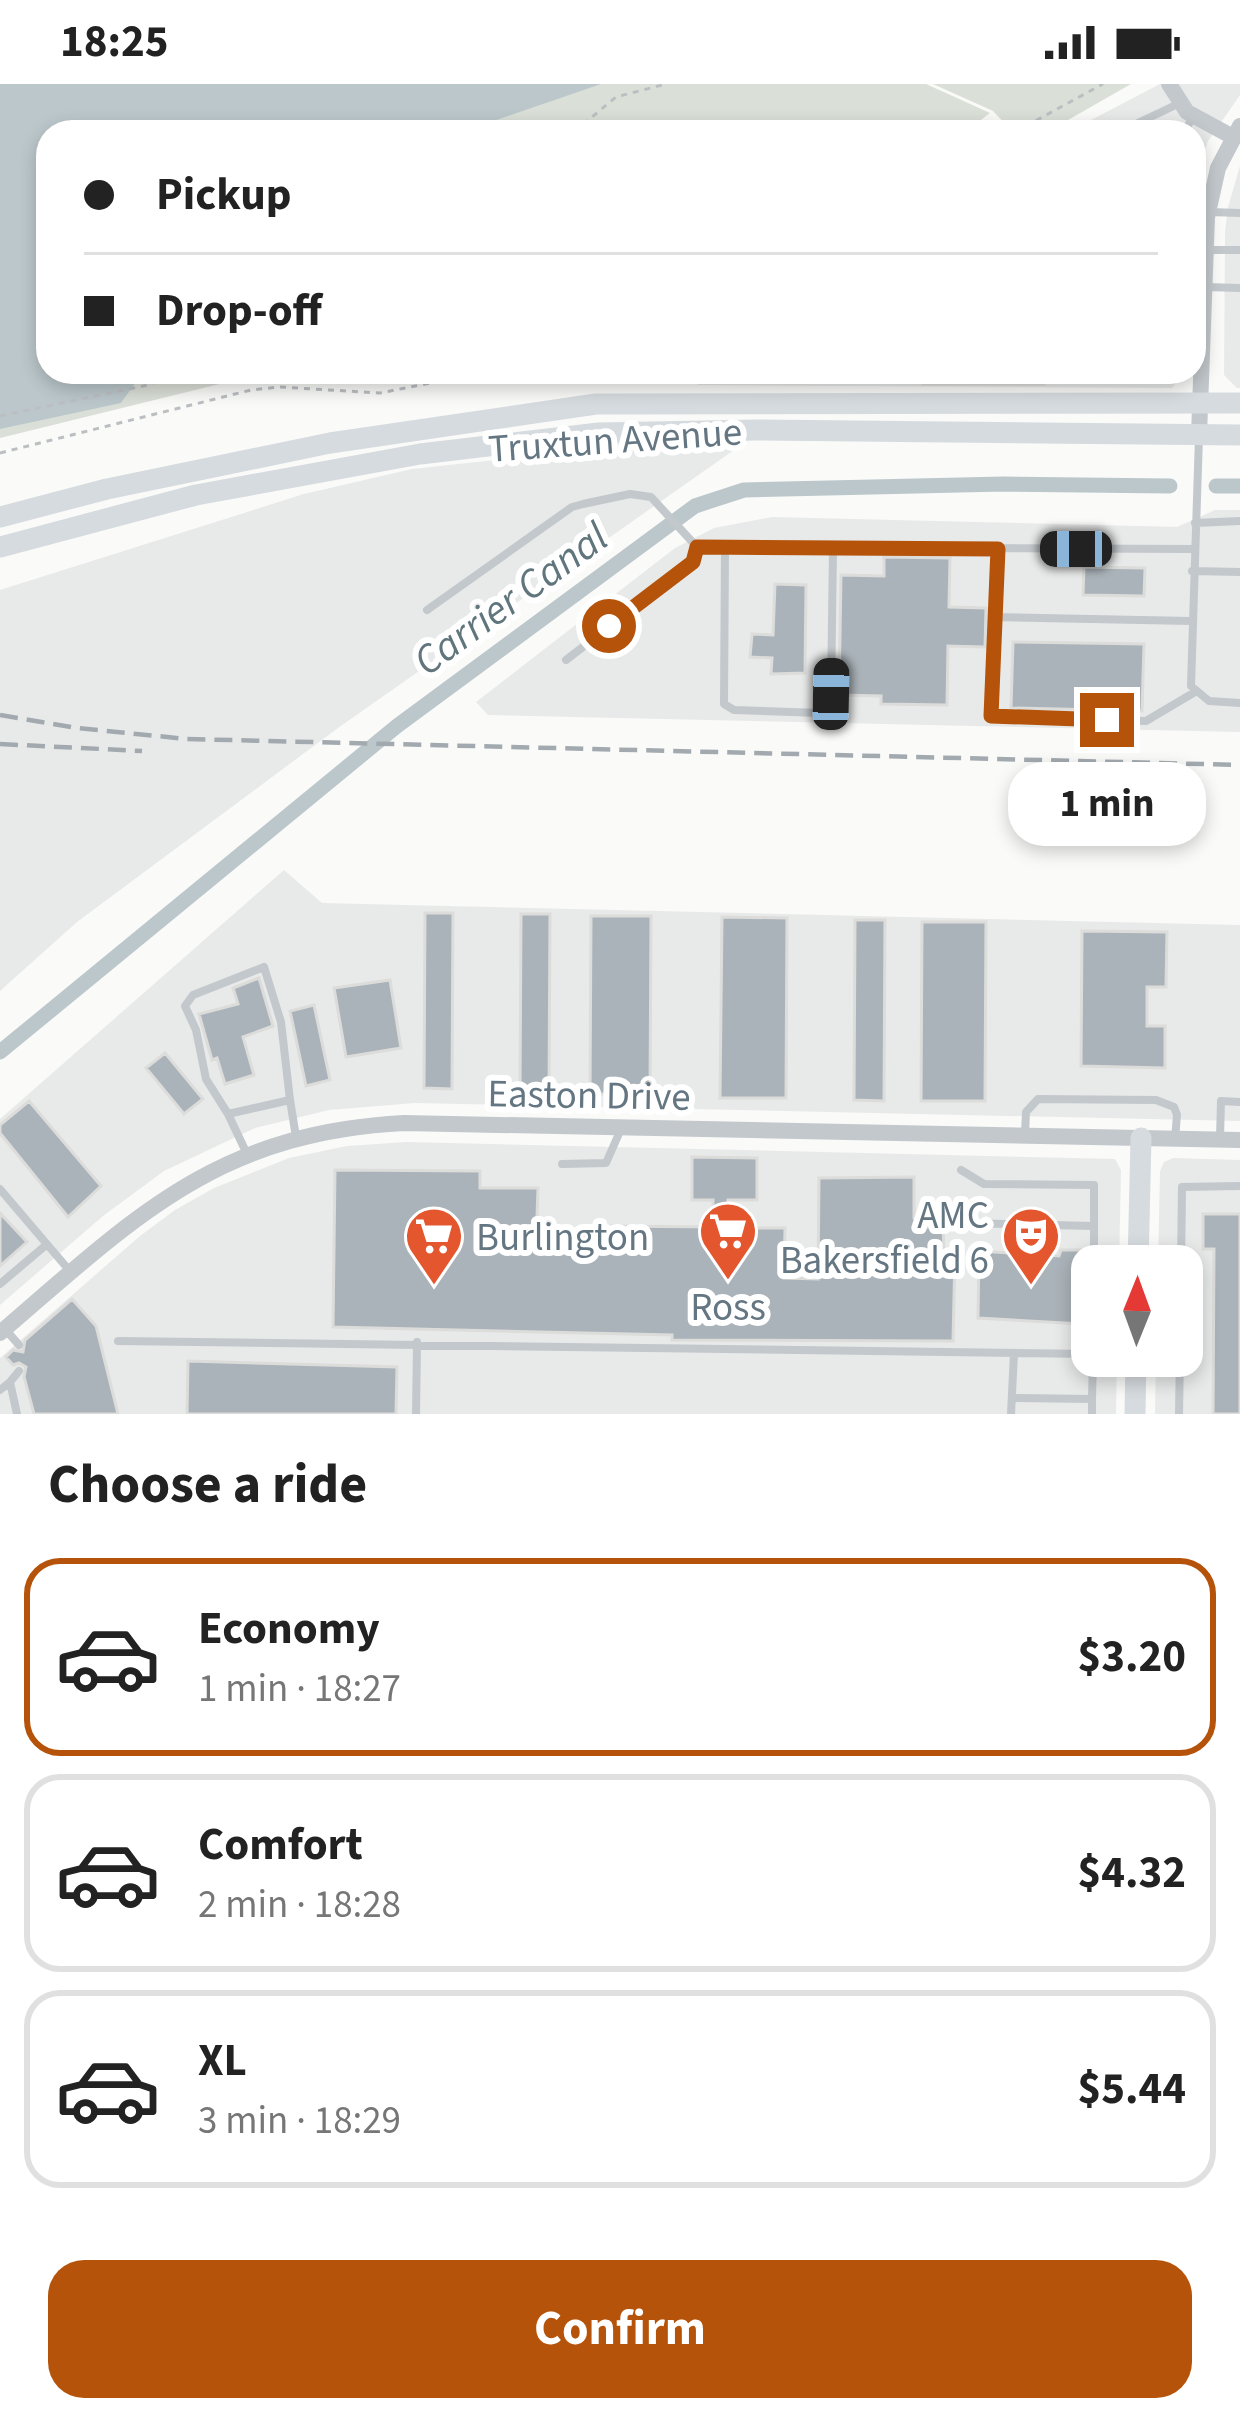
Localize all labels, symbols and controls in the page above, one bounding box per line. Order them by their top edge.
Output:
text: 18:25 [60,10,169,74]
text: Pickup [156,163,292,227]
text: Drop-off [156,279,322,343]
street label: Truxtun Avenue [486,404,744,478]
water label: Carrier Canal [401,508,621,691]
car [1040,531,1112,567]
route start [582,599,636,653]
car [812,658,850,730]
route end [1080,693,1134,747]
callout: 1 min [1008,762,1206,846]
text: 1 min [1060,776,1154,832]
street label: Easton Drive [487,1066,691,1126]
place label: AMC Bakersfield 6 [780,1188,989,1289]
supermarket icon: Ross [697,1200,759,1282]
supermarket icon: Burlington [403,1205,465,1287]
theatre icon: AMC Bakersfield 6 [1000,1205,1062,1287]
place label: Burlington [476,1210,649,1266]
north arrow [1071,1245,1203,1377]
map controls [1071,1245,1203,1377]
place label: Ross [690,1280,766,1336]
text: Choose a ride [48,1447,367,1524]
text: Economy [198,1597,380,1661]
icon: car [54,1603,162,1711]
text: $3.20 [1077,1625,1186,1689]
text: 1 min · 18:27 [198,1661,401,1717]
text: Comfort [198,1813,363,1877]
icon: car [54,1819,162,1927]
text: $4.32 [1077,1841,1186,1905]
text: 2 min · 18:28 [198,1877,401,1933]
text: XL [198,2029,247,2093]
icon: car [54,2035,162,2143]
text: $5.44 [1077,2057,1186,2121]
text: 3 min · 18:29 [198,2093,401,2149]
button: Confirm [48,2260,1192,2398]

